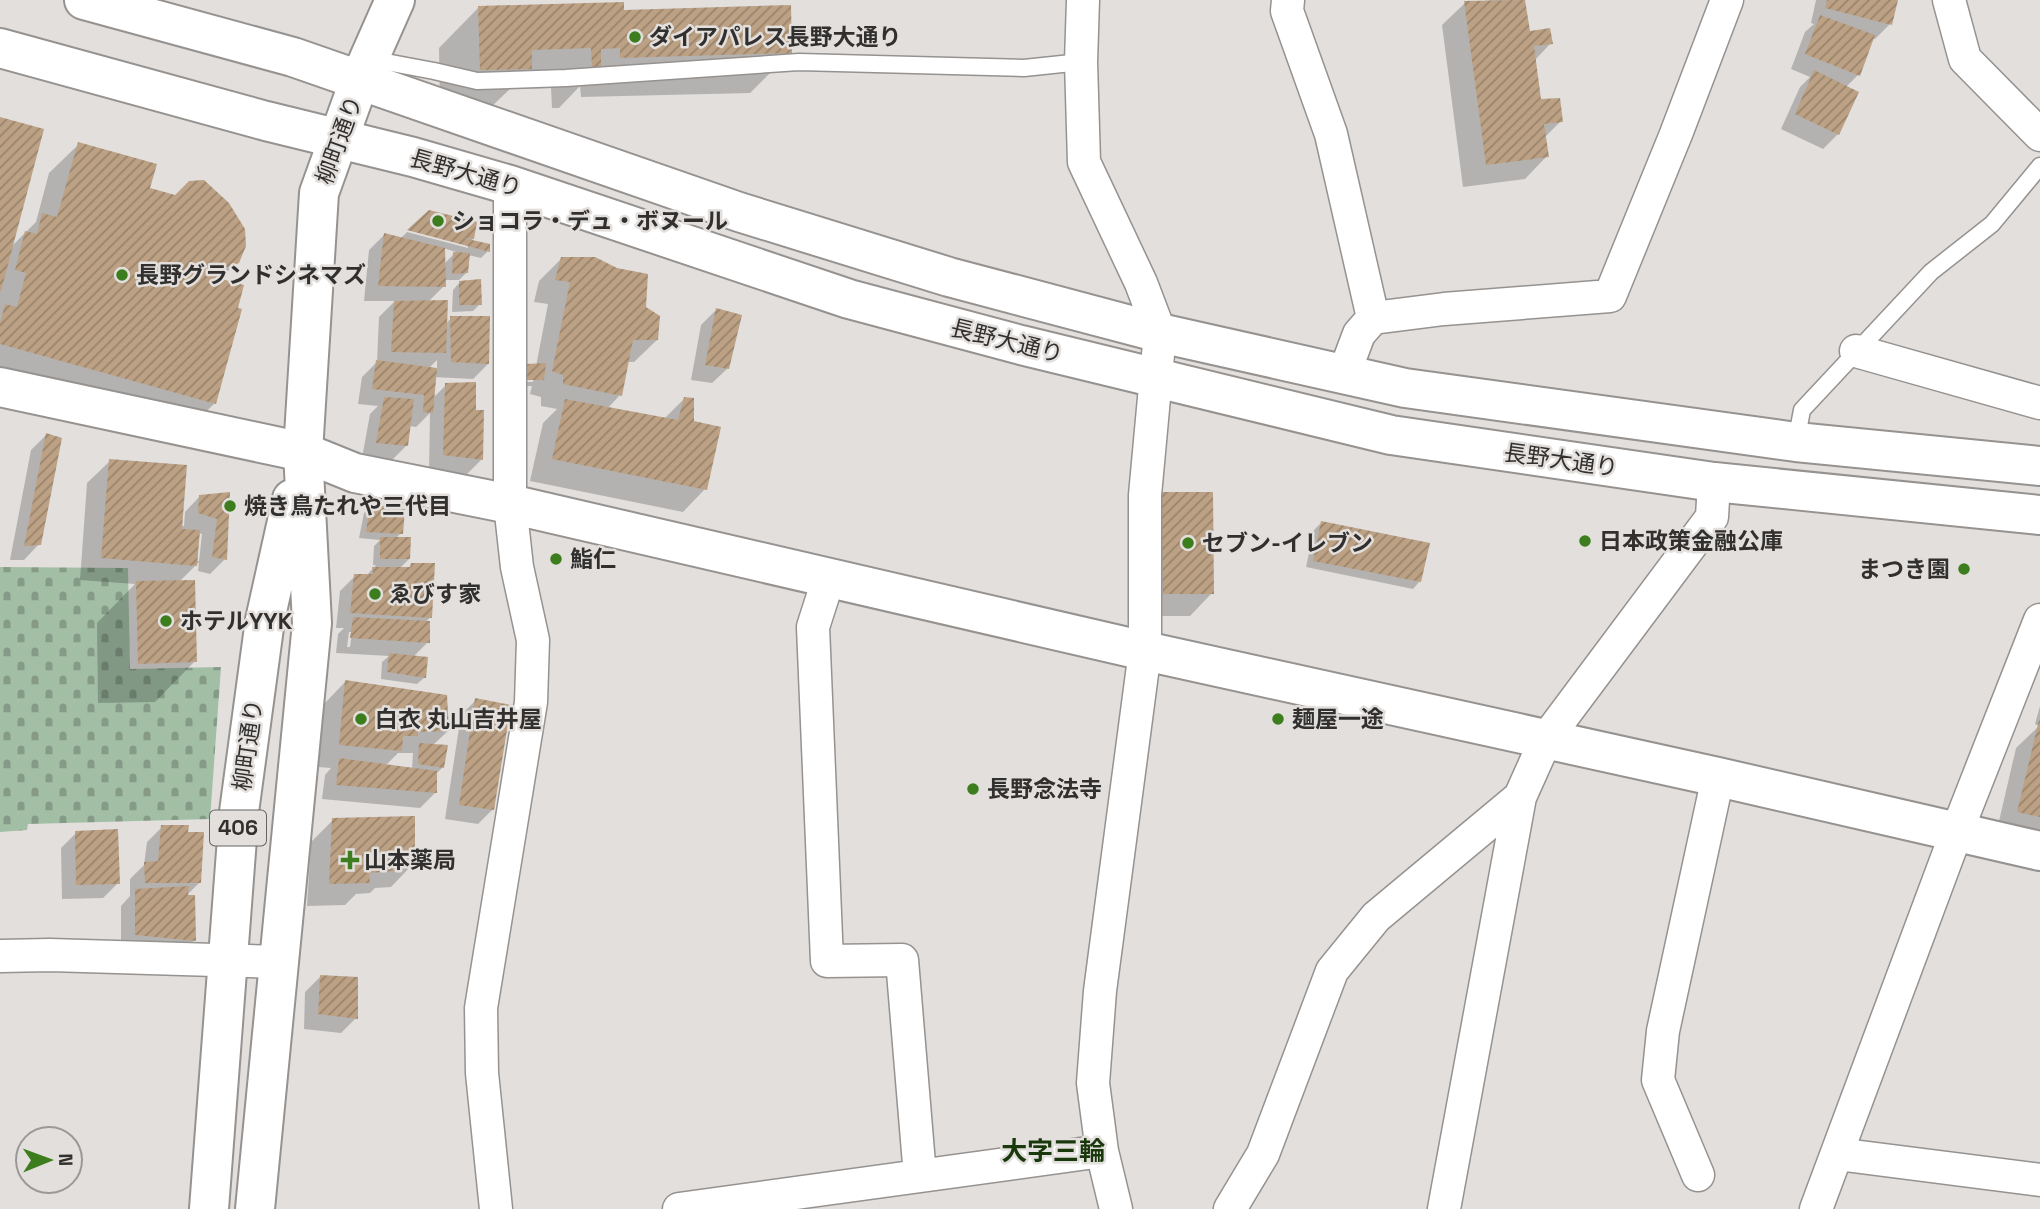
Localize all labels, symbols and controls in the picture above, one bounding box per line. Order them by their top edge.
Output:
place label: ダイアパレス長野大通り [649,22,902,52]
marker: ダイアパレス長野大通り [627,29,643,45]
street label: 柳町通り [309,92,369,188]
street label: 長野大通り [407,143,525,203]
place label: ショコラ・デュ・ボヌール [452,206,728,236]
marker: ショコラ・デュ・ボヌール [430,213,446,229]
place label: 長野グランドシネマズ [136,260,366,290]
marker: 長野グランドシネマズ [114,267,130,283]
street label: 長野大通り [948,313,1066,369]
street label: 長野大通り [1502,437,1620,483]
place label: 焼き鳥たれや三代目 [244,491,451,521]
marker: 焼き鳥たれや三代目 [222,498,238,514]
place label: 日本政策金融公庫 [1599,526,1783,556]
place label: セブン-イレブン [1202,528,1373,558]
marker: 日本政策金融公庫 [1577,533,1593,549]
marker: セブン-イレブン [1180,535,1196,551]
place label: 鮨仁 [570,544,616,574]
marker: 鮨仁 [548,551,564,567]
place label: まつき園 [1858,554,1950,584]
marker: まつき園 [1956,561,1972,577]
place label: ゑびす家 [389,579,481,609]
marker: ゑびす家 [367,586,383,602]
place label: ホテルYYK [180,606,293,636]
marker: ホテルYYK [158,613,174,629]
street label: 柳町通り [227,697,269,793]
place label: 白衣 丸山吉井屋 [375,704,542,734]
place label: 麺屋一途 [1292,704,1384,734]
marker: 白衣 丸山吉井屋 [353,711,369,727]
marker: 麺屋一途 [1270,711,1286,727]
place label: 長野念法寺 [987,774,1102,804]
marker: 長野念法寺 [965,781,981,797]
road number: 406 [210,810,266,846]
place label: 山本薬局 [364,845,456,875]
marker: 山本薬局 [342,852,358,868]
north arrow [14,1125,84,1195]
district label: 大字三輪 [1001,1134,1105,1168]
text: N [53,1153,78,1166]

